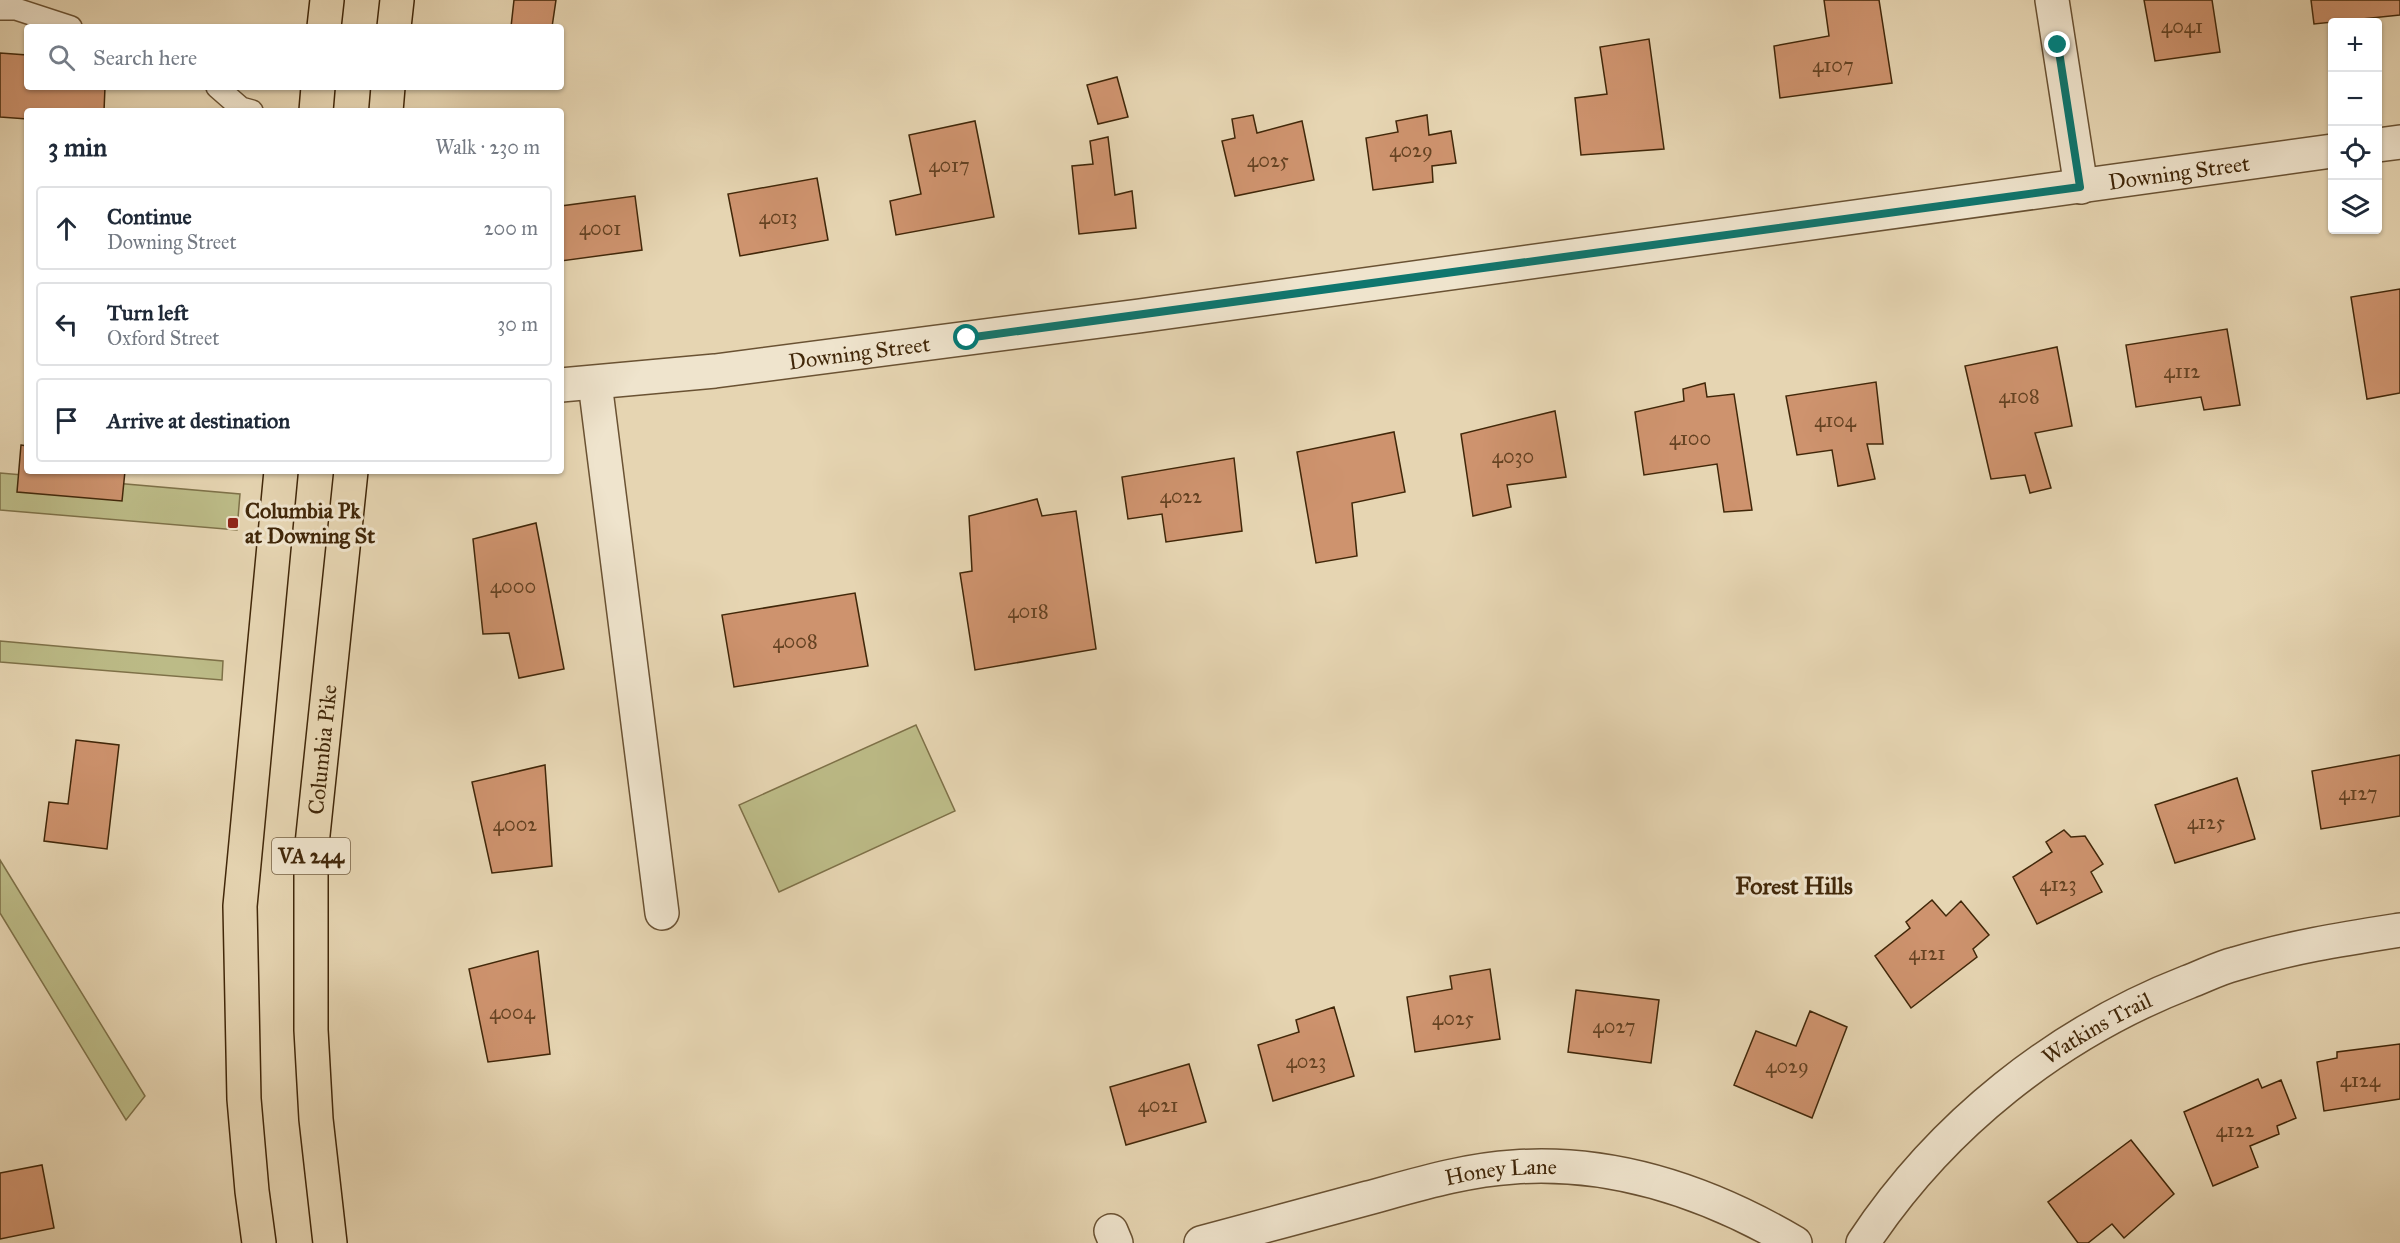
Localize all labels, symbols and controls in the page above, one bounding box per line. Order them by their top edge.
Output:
house number: 4041 [2161,14,2203,38]
map controls [2328,18,2382,234]
button: + [2328,18,2382,72]
search box [24,24,564,90]
route end [2044,31,2070,57]
icon: search [45,41,78,74]
text: Search here [93,44,197,71]
house number: 4107 [1812,53,1854,77]
button: − [2328,72,2382,126]
button: locate [2328,126,2382,180]
text: 3 min [48,131,107,163]
text: Walk · 230 m [435,135,540,159]
house number: 4029 [1389,138,1433,162]
house number: 4025 [1247,148,1289,172]
street label: Downing Street [2106,149,2252,195]
house number: 4017 [928,153,970,177]
button: layers [2328,180,2382,234]
text: Continue [107,203,192,230]
house number: 4013 [759,205,797,229]
icon: ahead [50,212,83,245]
text: 200 m [484,216,538,240]
house number: 4001 [579,216,621,240]
text: Downing Street [107,230,237,254]
text: Turn left [107,299,189,326]
icon: left [50,308,83,341]
text: 30 m [497,312,538,336]
route start [953,324,979,350]
text: Oxford Street [107,326,219,350]
street label: Downing Street [787,330,932,375]
house number: 4112 [2164,359,2201,383]
house number: 4108 [1998,384,2040,408]
icon: arrive [50,404,83,437]
text: Arrive at destination [107,407,290,434]
house number: 4104 [1814,408,1857,432]
house number: 4100 [1669,426,1711,450]
house number: 4030 [1492,444,1534,468]
house number: 4022 [1160,484,1202,508]
place label: Columbia Pk at Downing St [245,497,375,549]
marker: Columbia Pk at Downing St [226,516,240,530]
house number: 4000 [490,574,536,598]
house number: 4018 [1007,599,1049,623]
house number: 4008 [772,629,818,653]
street label: Columbia Pike [302,683,342,816]
house number: 4127 [2338,781,2378,805]
house number: 4125 [2187,810,2225,834]
house number: 4002 [493,812,537,836]
road number: VA 244 [272,838,350,874]
district label: Forest Hills [1735,871,1853,901]
house number: 4123 [2040,872,2076,896]
house number: 4121 [1909,941,1946,965]
street label: Watkins Trail [2037,986,2156,1070]
house number: 4004 [489,1000,536,1024]
house number: 4025 [1432,1006,1474,1030]
house number: 4027 [1593,1014,1635,1038]
house number: 4023 [1286,1049,1326,1073]
house number: 4029 [1765,1054,1809,1078]
house number: 4124 [2340,1068,2381,1092]
house number: 4021 [1138,1093,1178,1117]
house number: 4122 [2216,1118,2254,1142]
street label: Honey Lane [1442,1153,1557,1191]

